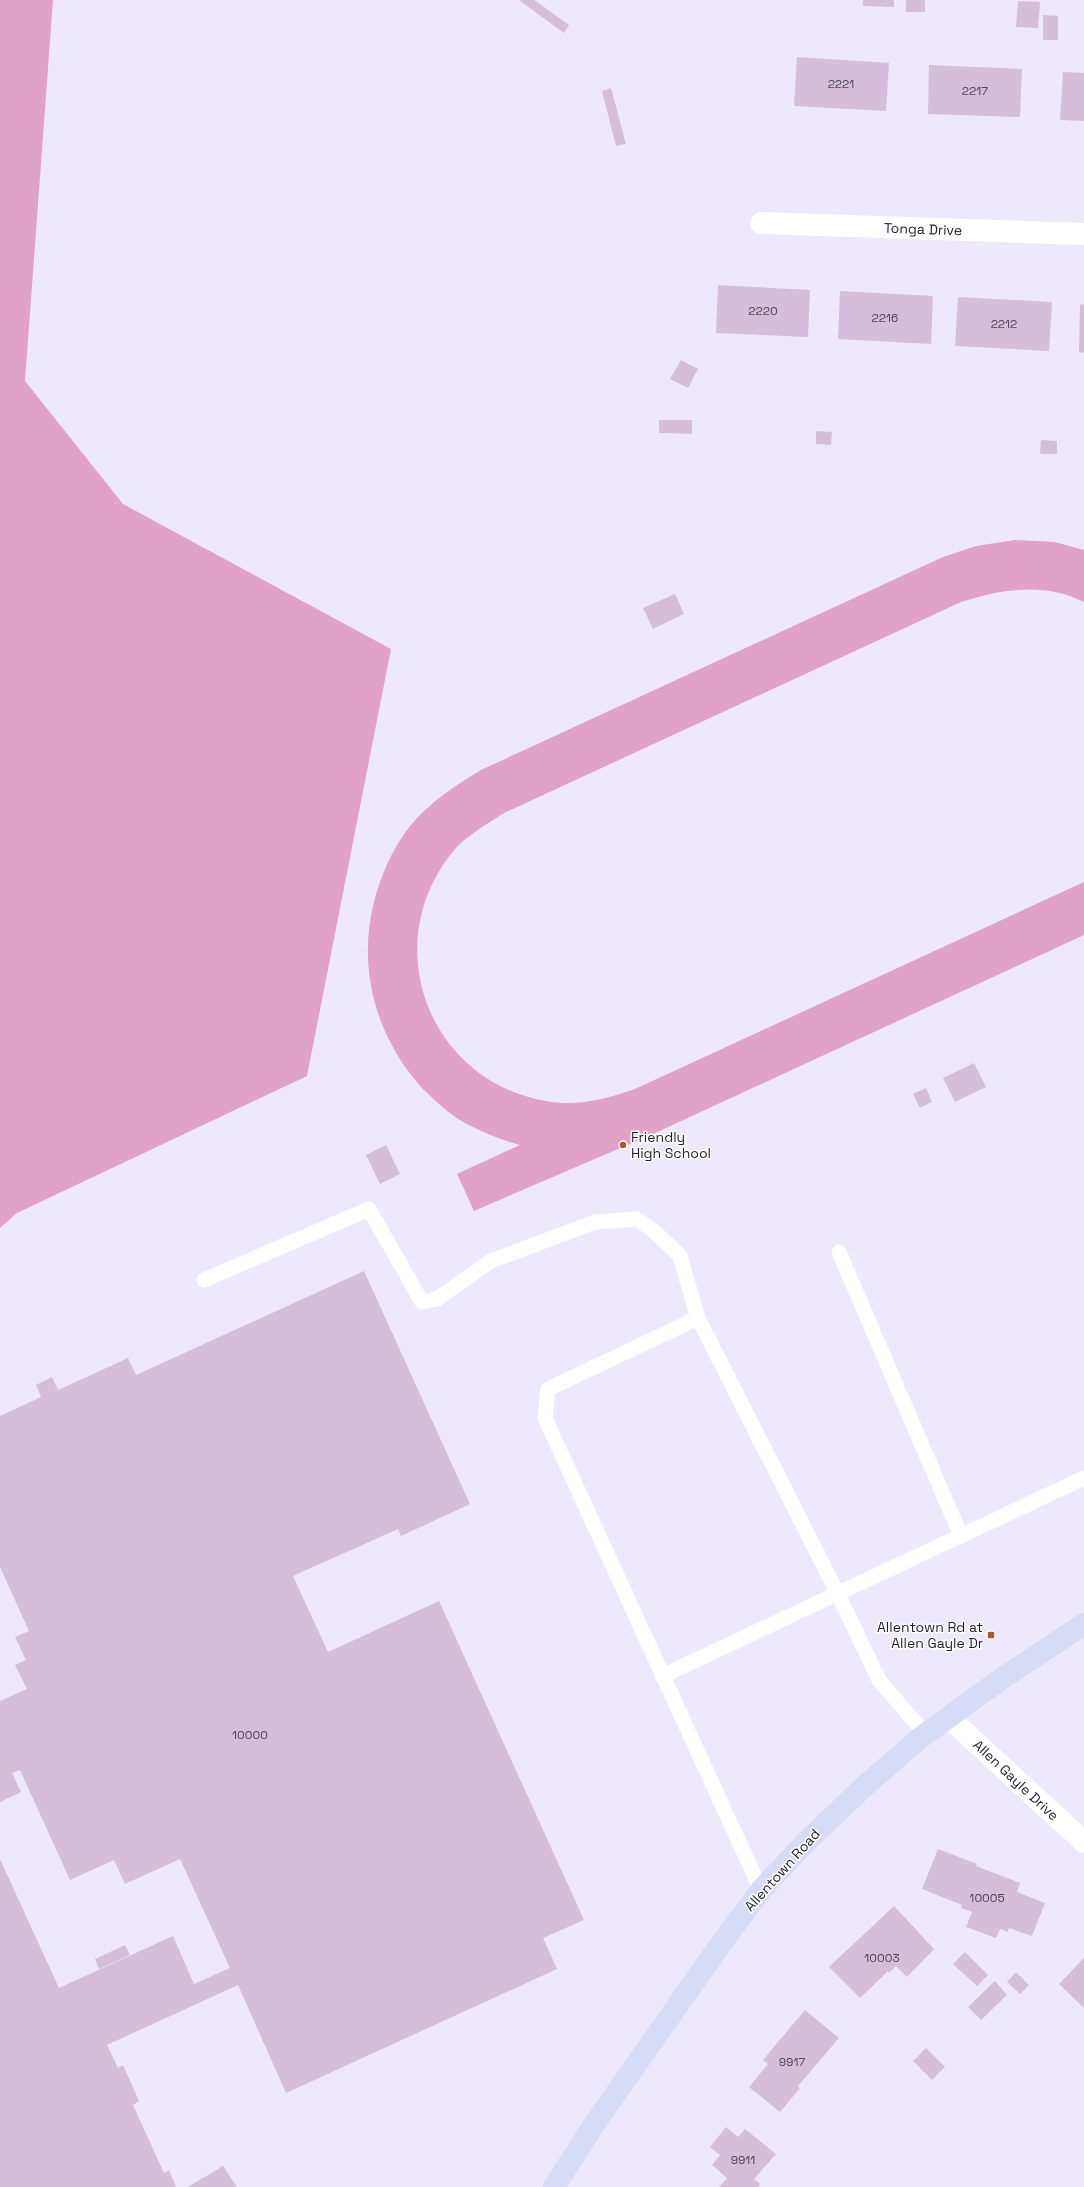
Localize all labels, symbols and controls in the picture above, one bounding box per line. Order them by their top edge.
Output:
house number: 2221 [828,76,854,92]
house number: 2217 [962,83,988,99]
street label: Tonga Drive [884,219,962,239]
house number: 2220 [748,303,778,319]
house number: 2216 [872,310,898,326]
house number: 2212 [991,316,1017,332]
place label: Friendly High School [631,1128,711,1162]
marker: Friendly High School [618,1140,628,1150]
place label: Allentown Rd at Allen Gayle Dr [877,1618,983,1652]
marker: Allentown Rd at Allen Gayle Dr [986,1630,996,1640]
house number: 10000 [232,1727,268,1743]
street label: Allen Gayle Drive [969,1736,1063,1824]
street label: Allentown Road [740,1825,824,1915]
house number: 10005 [969,1890,1005,1906]
house number: 10003 [864,1950,900,1966]
house number: 9917 [779,2054,805,2070]
house number: 9911 [731,2152,755,2168]

